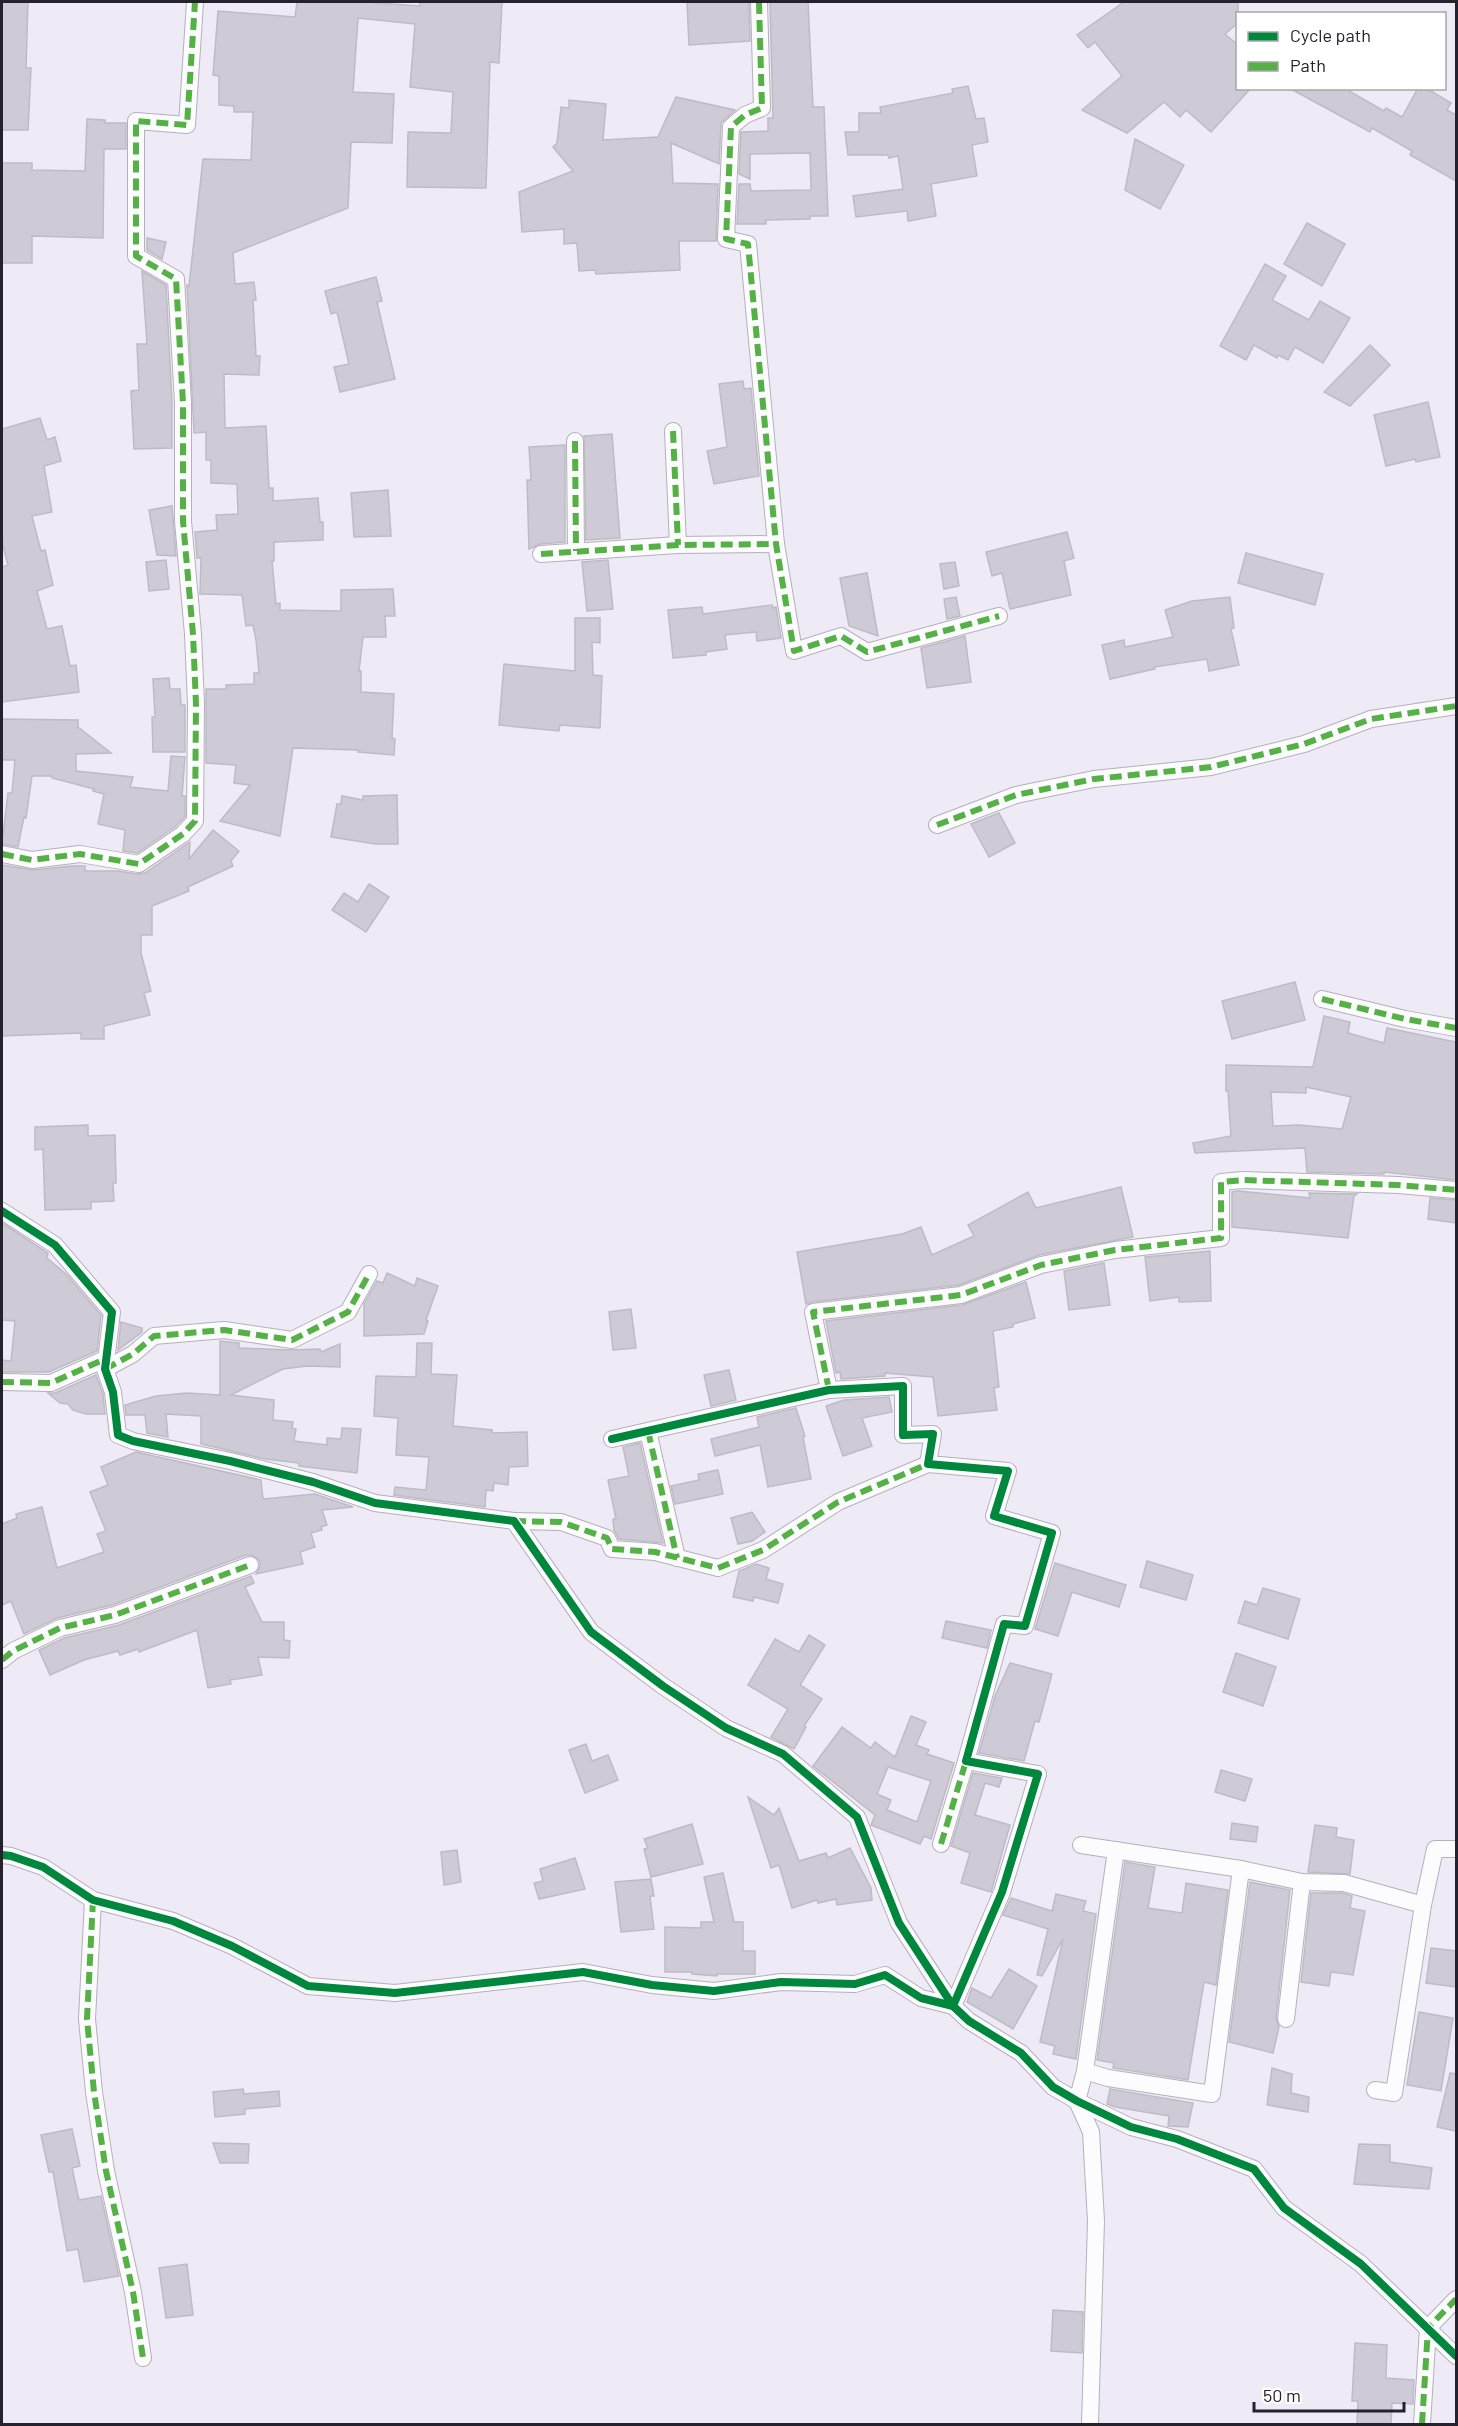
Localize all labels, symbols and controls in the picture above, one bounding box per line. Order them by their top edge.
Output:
legend [1236,12,1446,90]
text: Cycle path [1290,24,1371,46]
text: Path [1290,54,1326,76]
scale bar [1254,2375,1404,2413]
text: 50 m [1263,2384,1301,2406]

